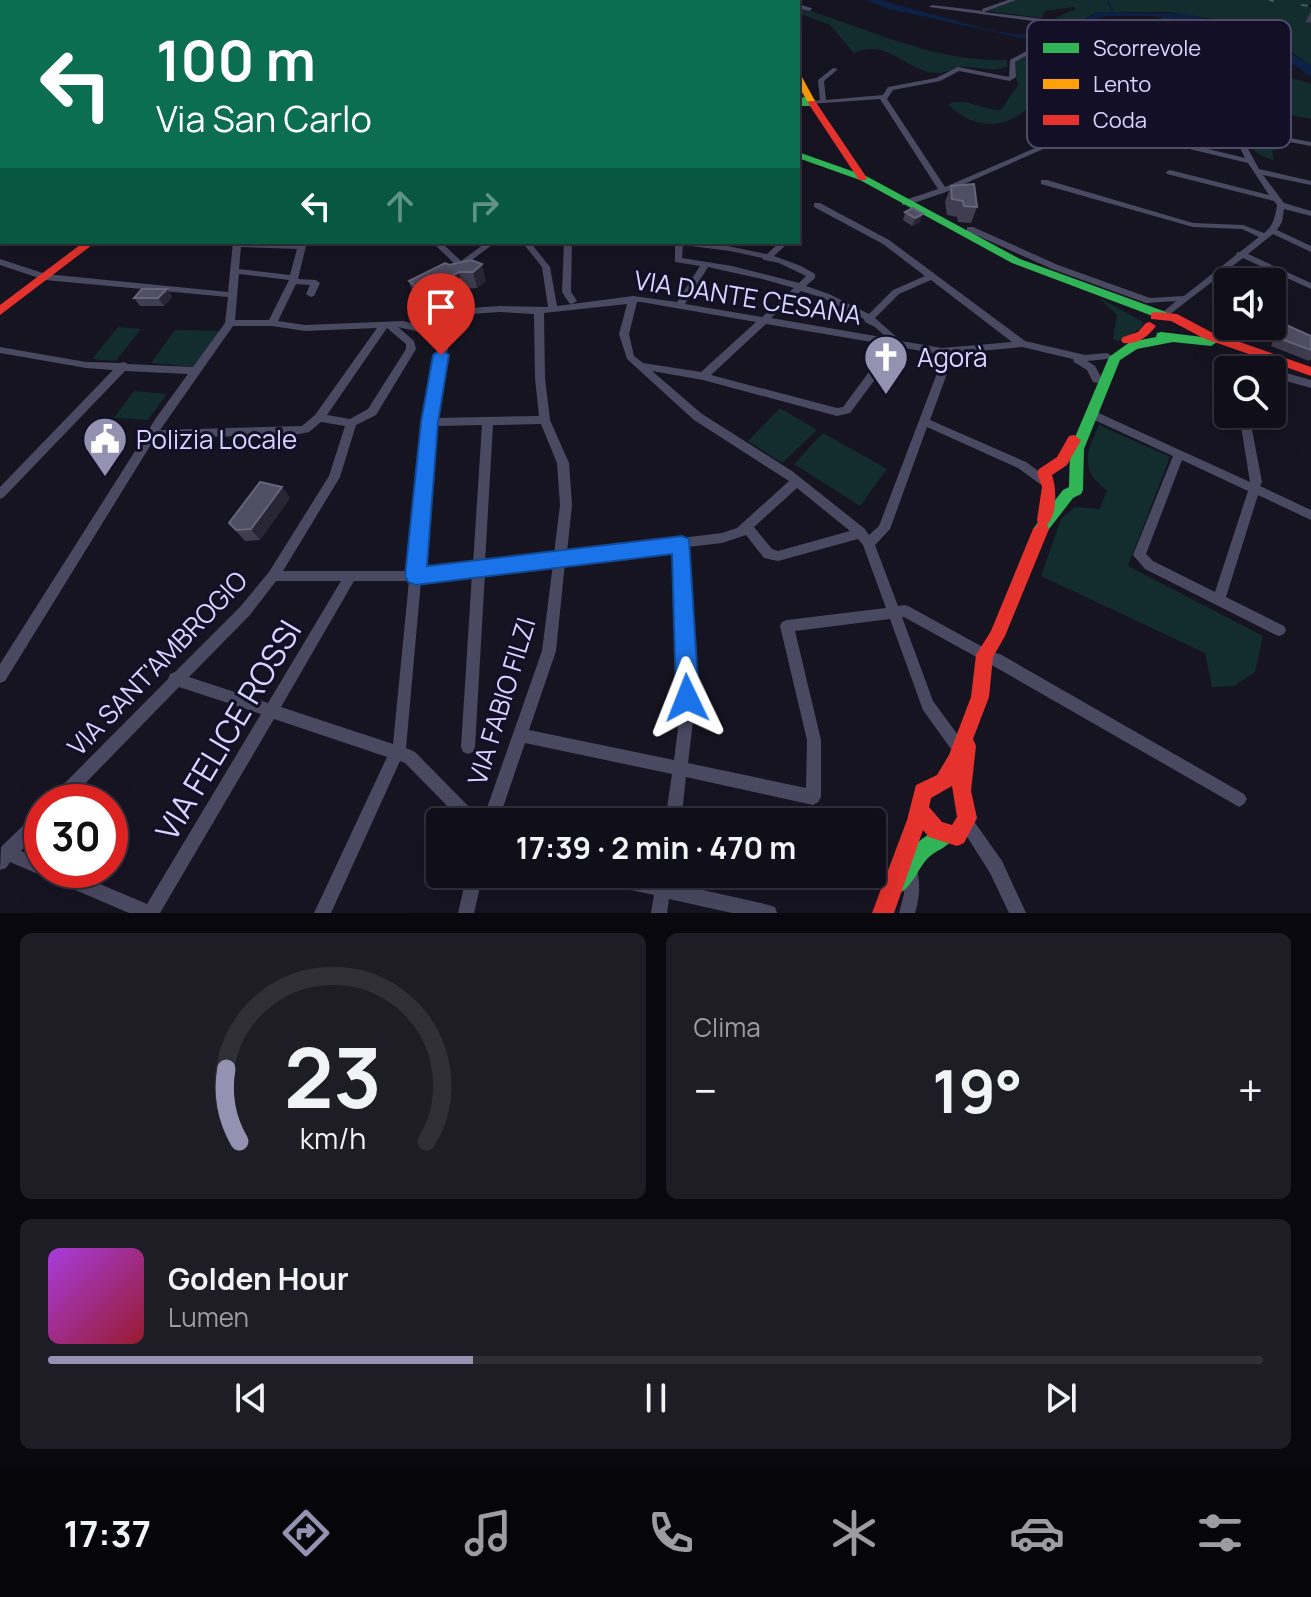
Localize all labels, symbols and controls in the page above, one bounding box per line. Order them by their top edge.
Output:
legend [1027,20,1291,148]
text: 100 m [156,21,316,98]
icon: left [24,32,128,136]
text: Scorrevole [1093,33,1201,63]
text: Lento [1093,69,1151,99]
text: Via San Carlo [156,94,372,143]
text: Coda [1093,105,1147,135]
icon: left [294,184,338,228]
icon: ahead [378,184,422,228]
icon: right [462,184,506,228]
street label: VIA DANTE CESANA [632,261,864,333]
map controls [1214,268,1286,428]
button: sound [1214,268,1286,340]
pin [407,273,475,355]
icon: arrive [419,285,463,329]
church icon: Agorà [862,333,910,396]
place label: Agorà [917,339,988,375]
button: search [1214,356,1286,428]
public building icon: Polizia Locale [81,415,129,478]
place label: Polizia Locale [136,421,297,457]
street label: VIA SANT'AMBROGIO [59,562,255,763]
street label: VIA FELICE ROSSI [145,612,311,848]
street label: VIA FABIO FILZI [458,613,544,789]
position arrow [645,656,729,740]
speed limit sign: 30 [24,784,128,888]
text: 17:39 · 2 min · 470 m [516,827,796,868]
text: Clima [694,1009,761,1045]
text: 23 [284,1019,382,1133]
text: 19° [932,1049,1023,1131]
text: − [694,1060,717,1120]
text: + [1238,1060,1263,1120]
text: km/h [300,1119,366,1158]
text: Golden Hour [168,1258,349,1299]
text: Lumen [168,1299,249,1335]
icon: previous [229,1376,273,1420]
icon: pause [634,1376,678,1420]
icon: next [1039,1376,1083,1420]
icon: directions [278,1505,334,1561]
icon: music [460,1505,516,1561]
icon: phone [643,1505,699,1561]
icon: climate [826,1505,882,1561]
icon: car [1009,1505,1065,1561]
icon: filters [1192,1505,1248,1561]
text: 17:37 [63,1509,151,1558]

